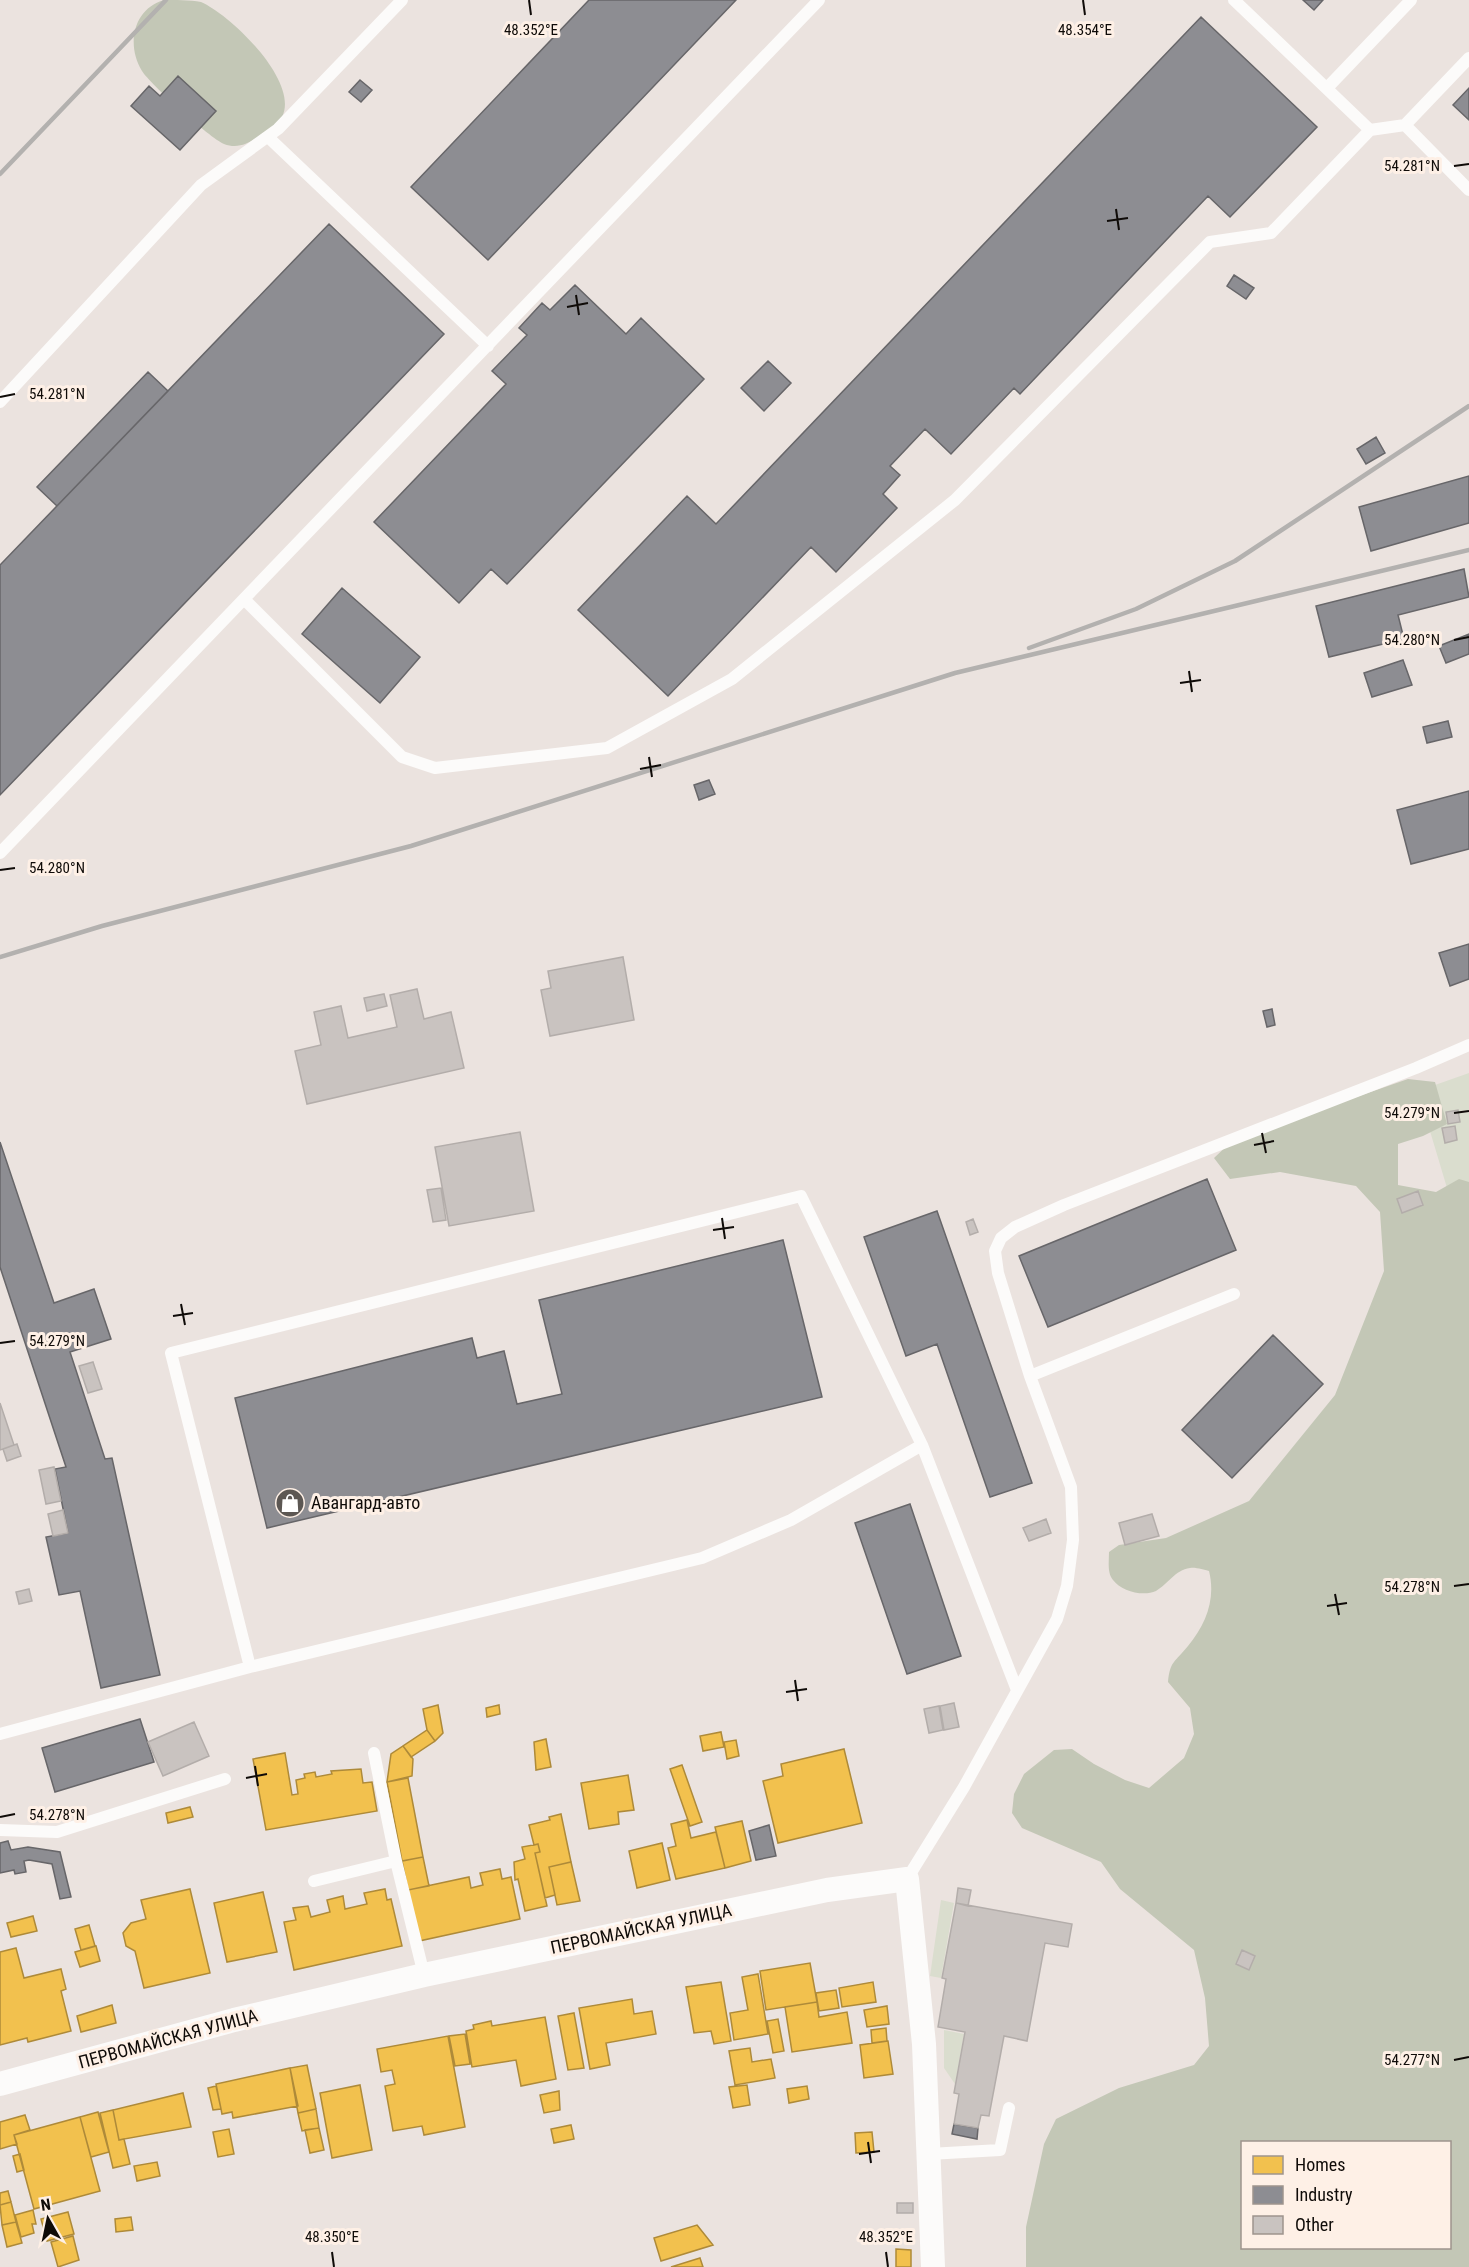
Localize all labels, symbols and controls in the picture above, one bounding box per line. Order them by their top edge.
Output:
text: 48.352°E [504,21,558,39]
text: 48.354°E [1058,21,1112,39]
text: 54.281°N [1384,157,1440,175]
text: 54.281°N [29,385,85,403]
text: 54.280°N [1384,631,1440,649]
text: 54.280°N [29,859,85,877]
text: 54.279°N [1384,1104,1440,1122]
text: 54.279°N [29,1332,85,1350]
shop icon: Авангард-авто [274,1487,306,1519]
place label: Авангард-авто [311,1492,420,1513]
text: 54.278°N [1384,1578,1440,1596]
text: 54.278°N [29,1806,85,1824]
street label: ПЕРВОМАЙСКАЯ УЛИЦА [548,1899,734,1958]
street label: ПЕРВОМАЙСКАЯ УЛИЦА [76,2004,260,2073]
text: 54.277°N [1384,2051,1440,2069]
legend [1241,2141,1451,2249]
text: Homes [1295,2154,1345,2175]
text: Industry [1295,2184,1353,2205]
north arrow [18,2189,78,2249]
text: N [39,2195,52,2215]
text: Other [1295,2214,1334,2235]
text: 48.350°E [305,2228,359,2246]
text: 48.352°E [859,2228,913,2246]

